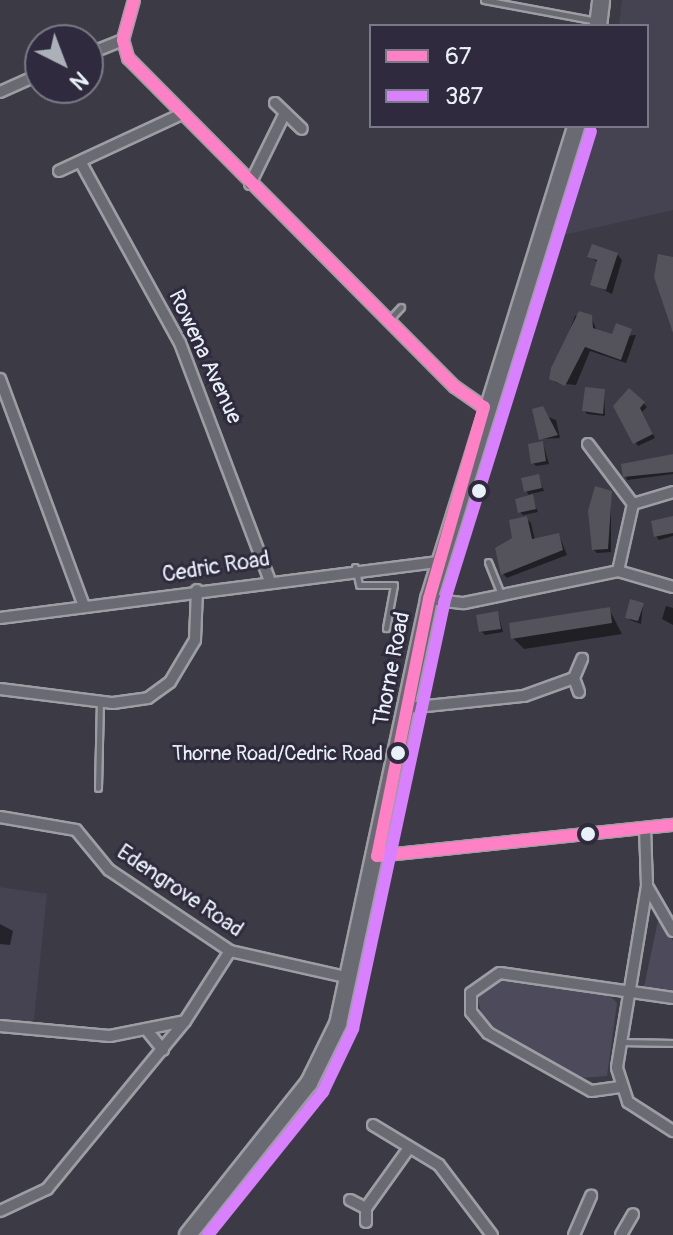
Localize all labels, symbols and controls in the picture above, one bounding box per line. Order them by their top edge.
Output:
north arrow [24,24,104,104]
legend [369,24,649,128]
text: 67 [445,42,471,71]
text: N [64,65,94,96]
text: 387 [445,82,483,111]
street label: Rowena Avenue [162,286,248,428]
unlabelled marker [471,483,487,499]
street label: Cedric Road [160,545,272,589]
street label: Thorne Road [368,610,416,728]
place label: Thorne Road/Cedric Road [172,741,383,765]
marker: Thorne Road/Cedric Road [390,745,406,761]
unlabelled marker [580,826,596,842]
street label: Edengrove Road [112,839,248,943]

